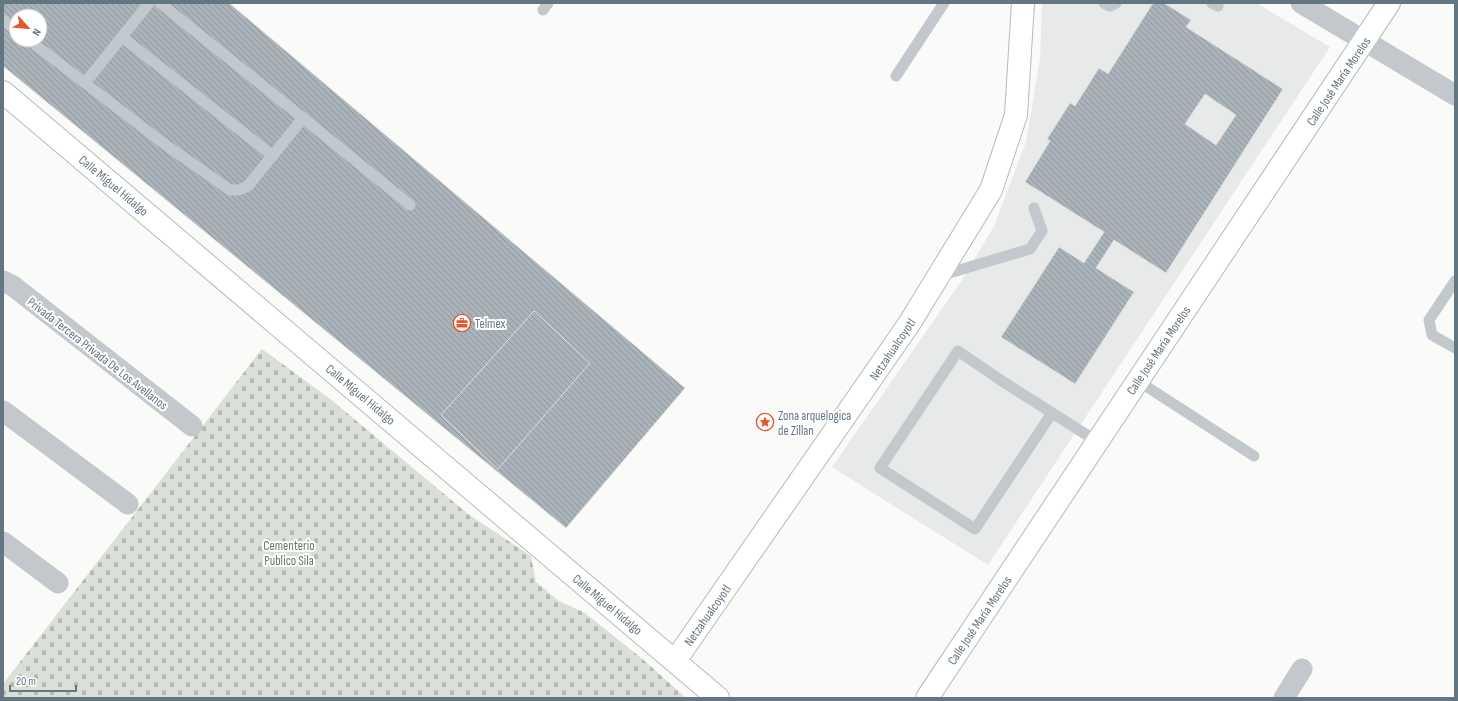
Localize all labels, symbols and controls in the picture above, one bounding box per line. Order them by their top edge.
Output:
north arrow [8,8,48,48]
text: N [29,27,44,38]
street label: Calle José María Morelos [1303,34,1375,129]
street label: Calle Míguel Hidalgo [75,152,151,220]
street label: Privada Tercera Privada De Los Avellanos [24,294,171,414]
street label: Calle José María Morelos [1123,303,1195,398]
office icon: Telmex [452,313,472,333]
place label: Telmex [475,316,506,332]
street label: Netzahualcoyotl [866,316,919,384]
street label: Calle Míguel Hidalgo [322,361,398,429]
place label: Zona arquelogica de Zillan [778,408,851,439]
place icon: Zona arquelogica de Zillan [755,412,775,432]
park label: Cementerio Publico Sila [263,538,315,569]
street label: Calle Míguel Hidalgo [569,571,645,639]
street label: Calle José María Morelos [944,573,1016,668]
street label: Netzahualcoyotl [681,582,735,649]
scale bar [10,667,76,693]
text: 20 m [16,674,36,689]

